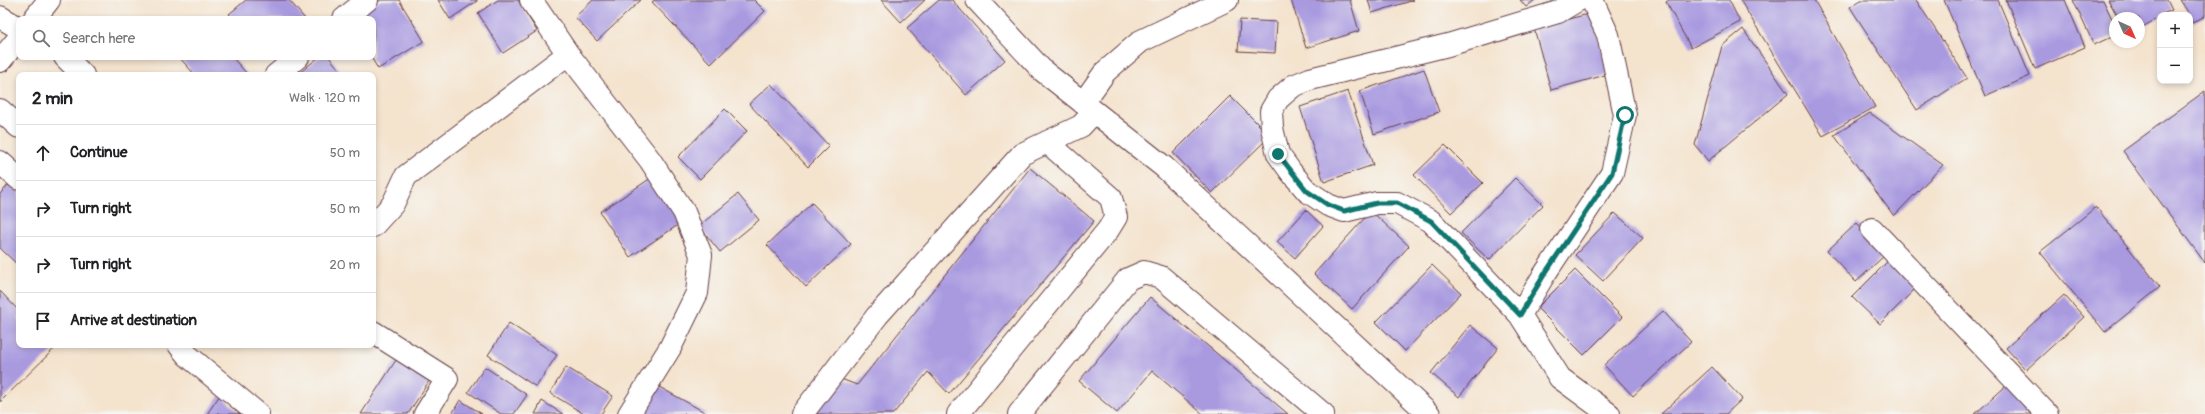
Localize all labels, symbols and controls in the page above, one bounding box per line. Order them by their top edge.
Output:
north arrow [2109,12,2145,48]
map controls [2157,12,2193,84]
button: + [2157,12,2193,48]
search box [16,16,376,60]
icon: search [30,27,52,49]
text: Search here [62,29,135,48]
button: − [2157,48,2193,84]
text: 2 min [32,88,73,109]
text: Walk · 120 m [289,90,360,106]
route start [1616,106,1634,124]
icon: ahead [32,142,54,164]
text: Continue [70,143,128,162]
text: 50 m [330,145,360,161]
route end [1269,145,1287,163]
icon: right [32,198,54,220]
text: Turn right [70,199,131,218]
text: 50 m [330,201,360,217]
icon: right [32,254,54,276]
text: Turn right [70,255,131,274]
text: 20 m [329,257,360,273]
icon: arrive [32,310,54,332]
text: Arrive at destination [70,311,197,330]

